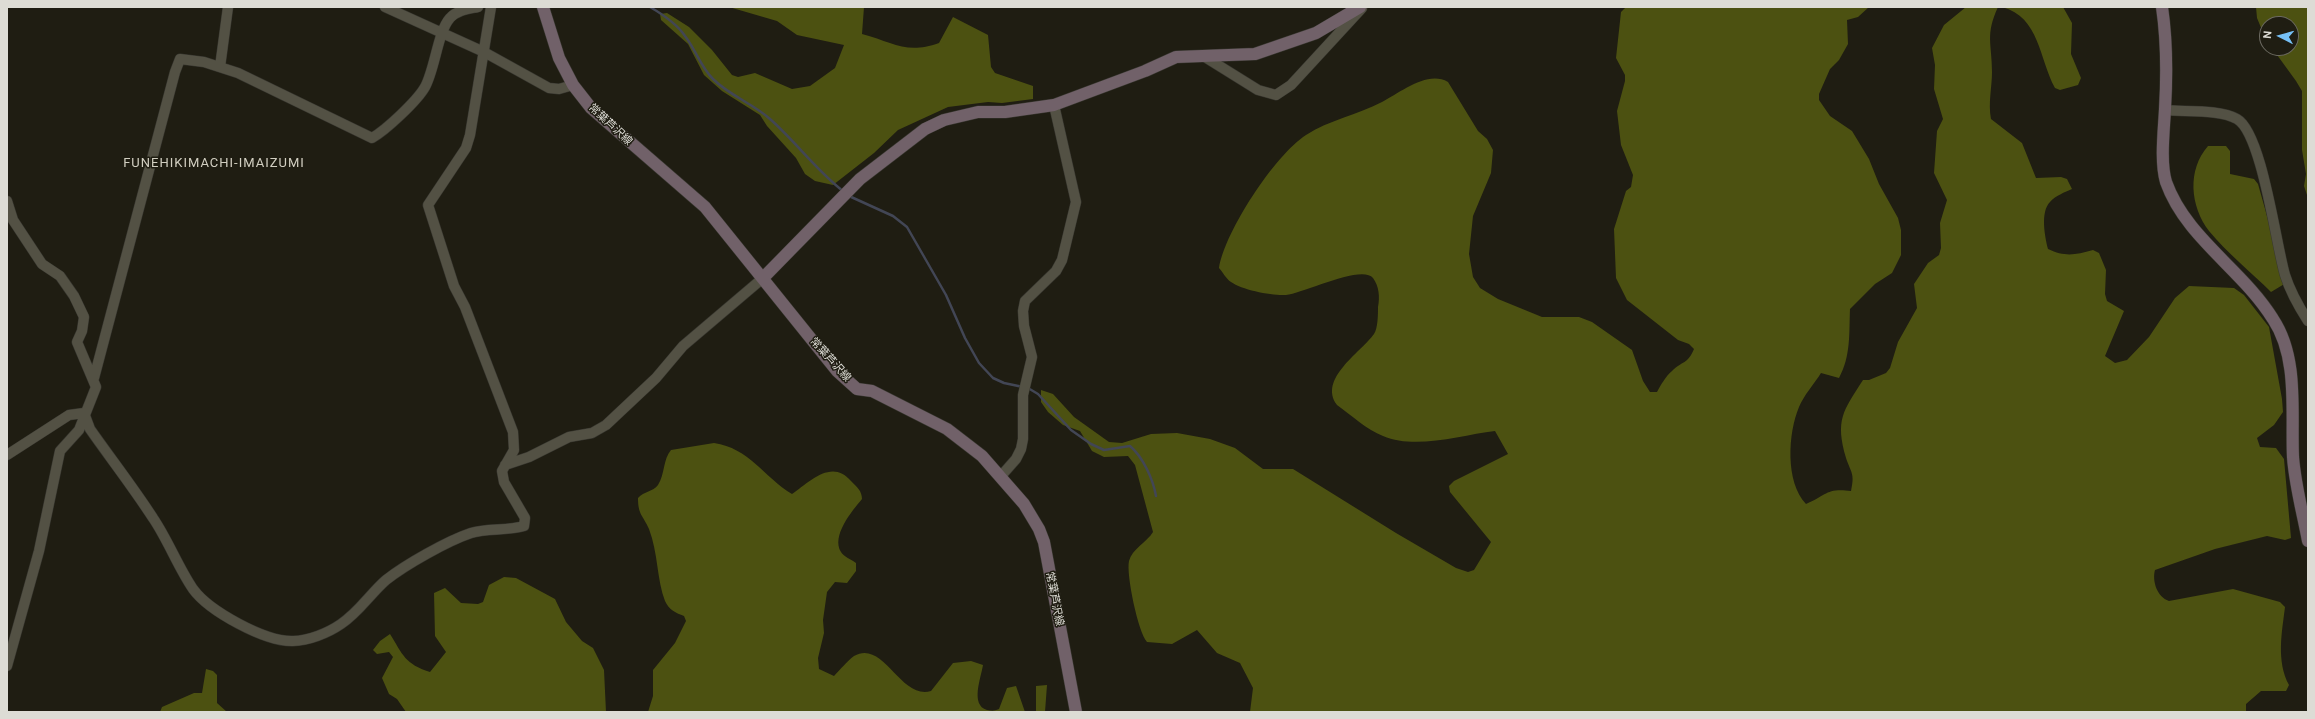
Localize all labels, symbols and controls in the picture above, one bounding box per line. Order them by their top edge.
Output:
north arrow [2259,16,2299,56]
text: N [2261,30,2274,39]
street label: 常葉芦沢線 [585,101,635,149]
district label: FUNEHIKIMACHI-IMAIZUMI [123,156,305,172]
street label: 常葉芦沢線 [807,335,853,385]
street label: 常葉芦沢線 [1042,571,1066,627]

